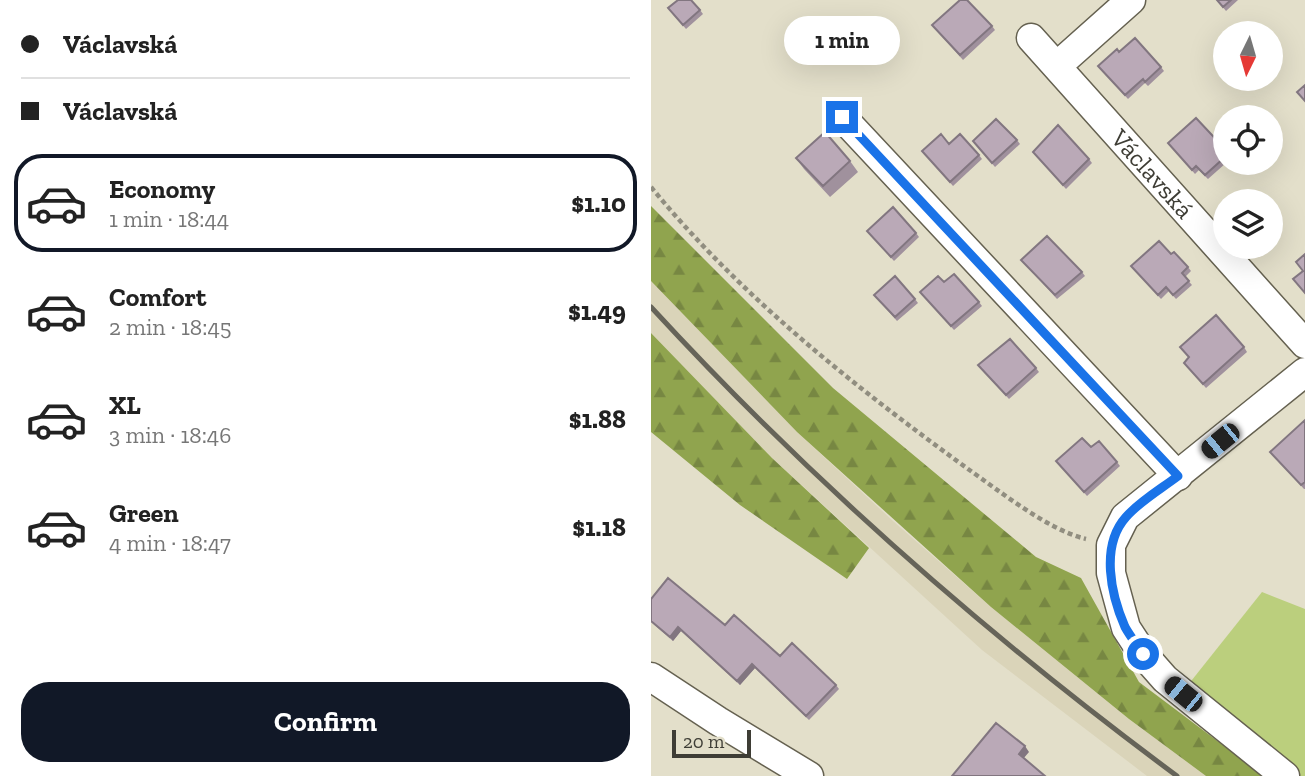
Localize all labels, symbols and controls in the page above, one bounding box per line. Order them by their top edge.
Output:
callout: 1 min [784,16,900,64]
north arrow [1213,21,1283,91]
map controls [1213,21,1283,259]
text: 1 min [815,26,869,54]
text: Václavská [63,28,177,60]
text: Václavská [63,95,177,127]
route end [826,101,858,133]
button: locate [1213,105,1283,175]
street label: Václavská [1103,122,1201,225]
icon: car [25,172,88,235]
text: Economy [109,173,215,205]
text: $1.10 [571,187,626,219]
button: layers [1213,189,1283,259]
text: 1 min · 18:44 [109,205,229,233]
icon: car [25,280,88,343]
text: Comfort [109,281,206,313]
text: $1.49 [568,295,626,327]
text: 2 min · 18:45 [109,313,232,341]
icon: car [25,388,88,451]
text: XL [109,389,141,421]
text: $1.88 [569,403,626,435]
car [1198,420,1243,462]
text: 3 min · 18:46 [109,421,231,449]
icon: car [25,496,88,559]
text: Green [109,497,179,529]
text: $1.18 [572,511,626,543]
text: 4 min · 18:47 [109,529,231,557]
route start [1127,638,1159,670]
car [1161,673,1206,715]
button: Confirm [21,682,630,762]
scale bar [672,727,751,759]
text: 20 m [683,730,724,753]

